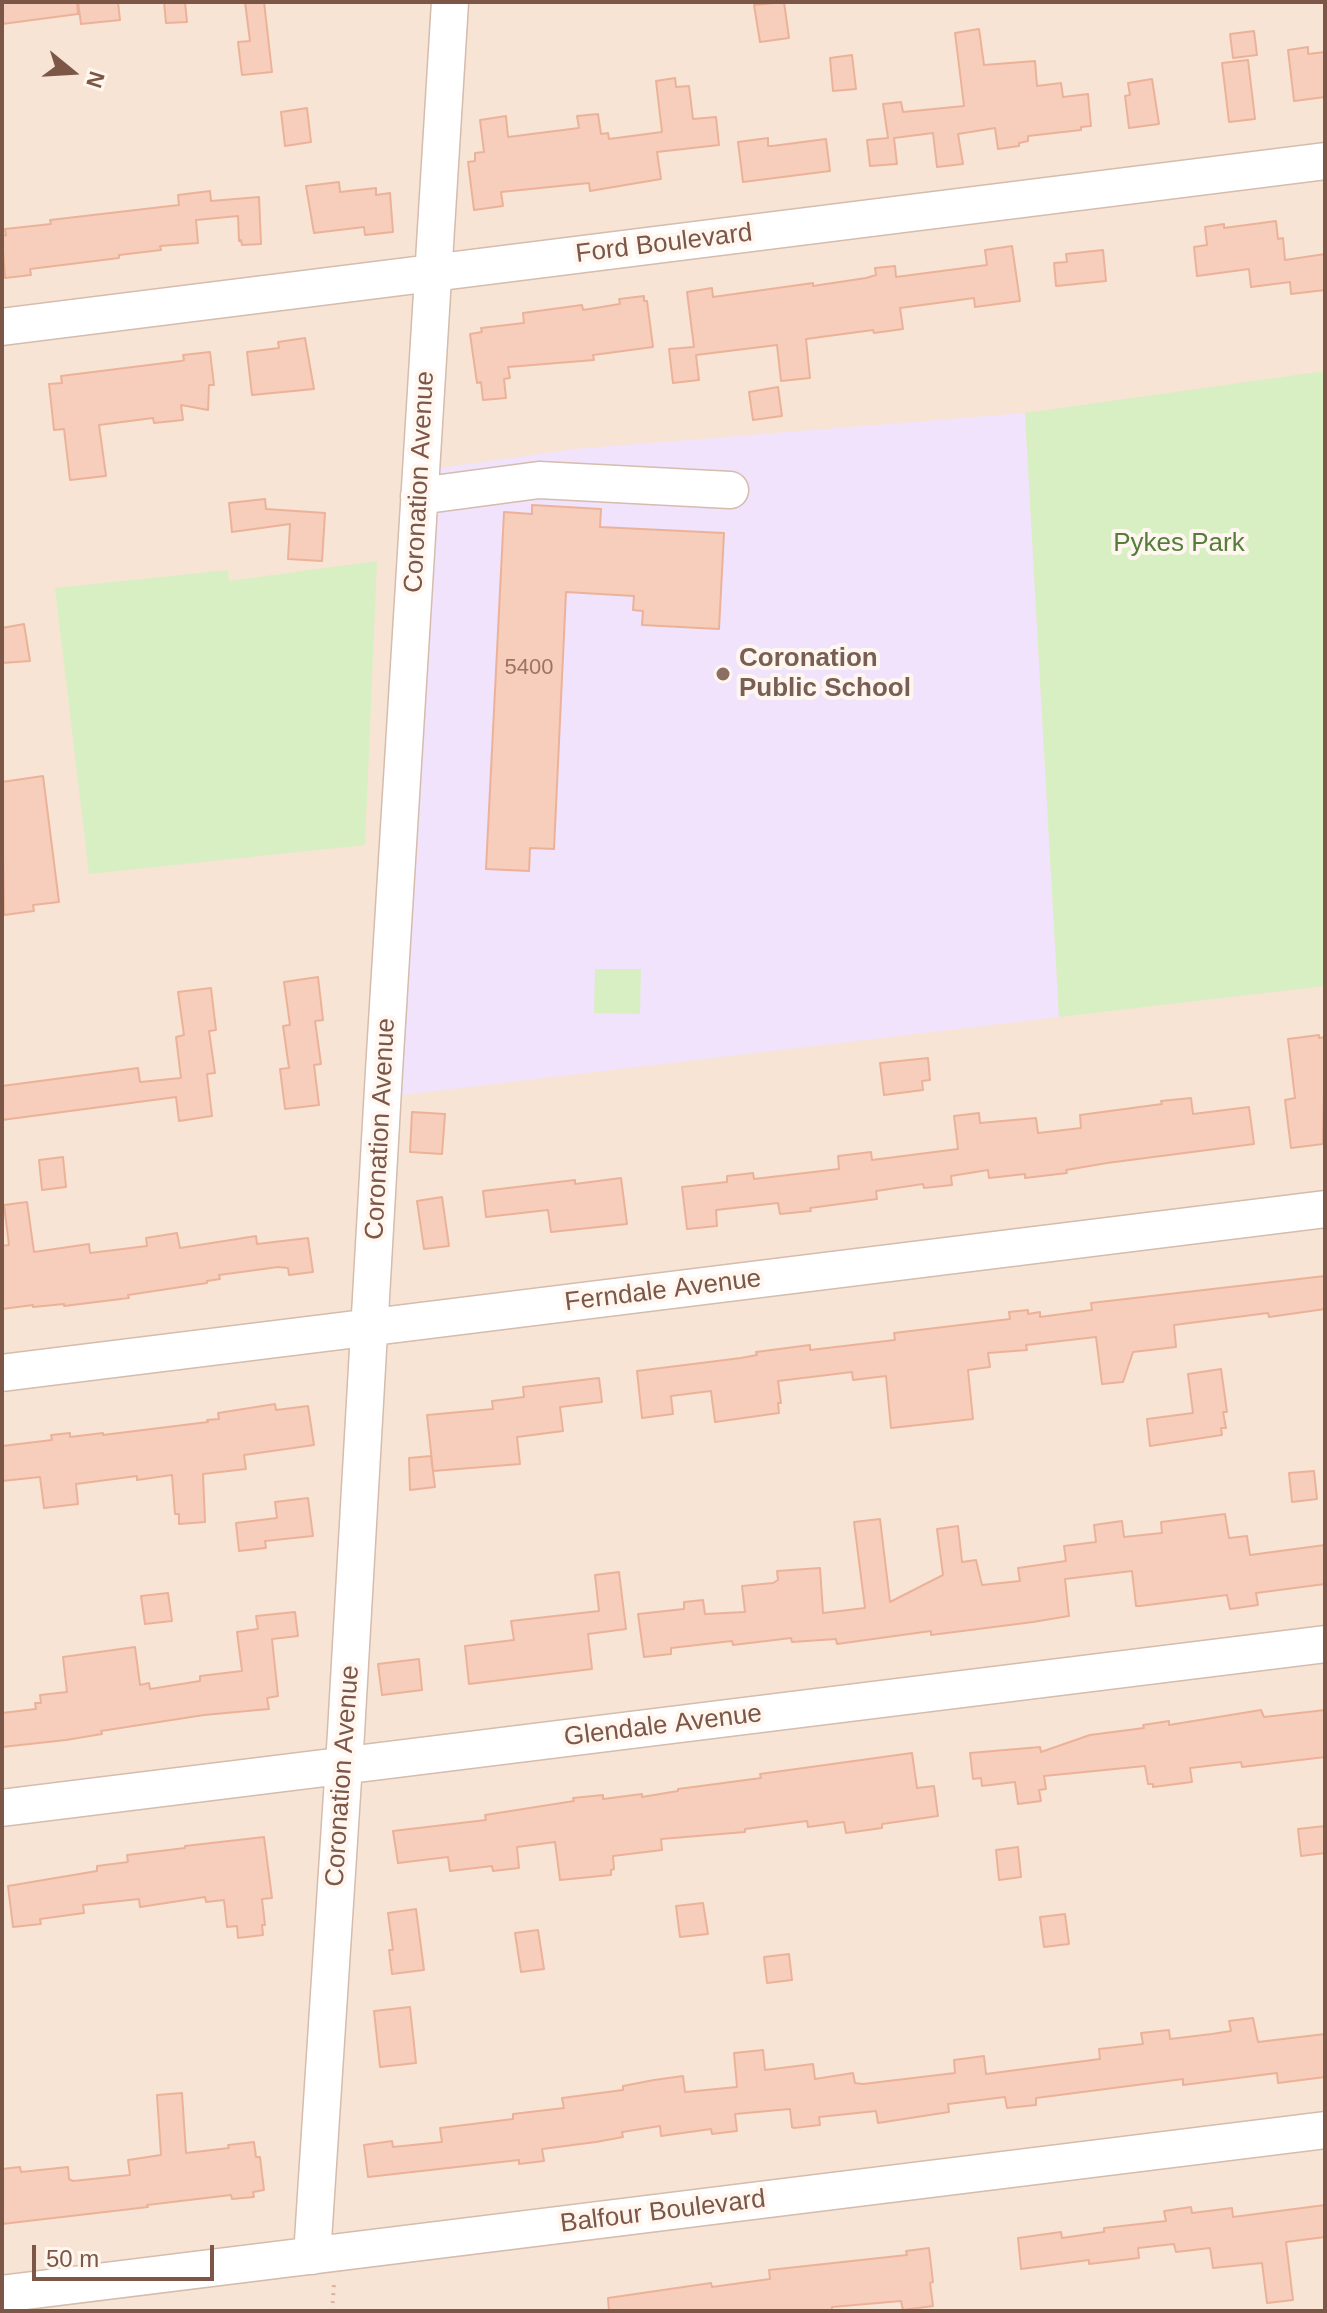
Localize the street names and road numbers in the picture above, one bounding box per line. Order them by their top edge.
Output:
street label: Ford Boulevard [574,218,754,270]
street label: Coronation Avenue [399,370,441,594]
street label: Coronation Avenue [360,1017,402,1241]
street label: Ferndale Avenue [563,1263,763,1319]
street label: Coronation Avenue [320,1664,366,1888]
street label: Glendale Avenue [562,1698,764,1754]
street label: Balfour Boulevard [559,2184,767,2240]

